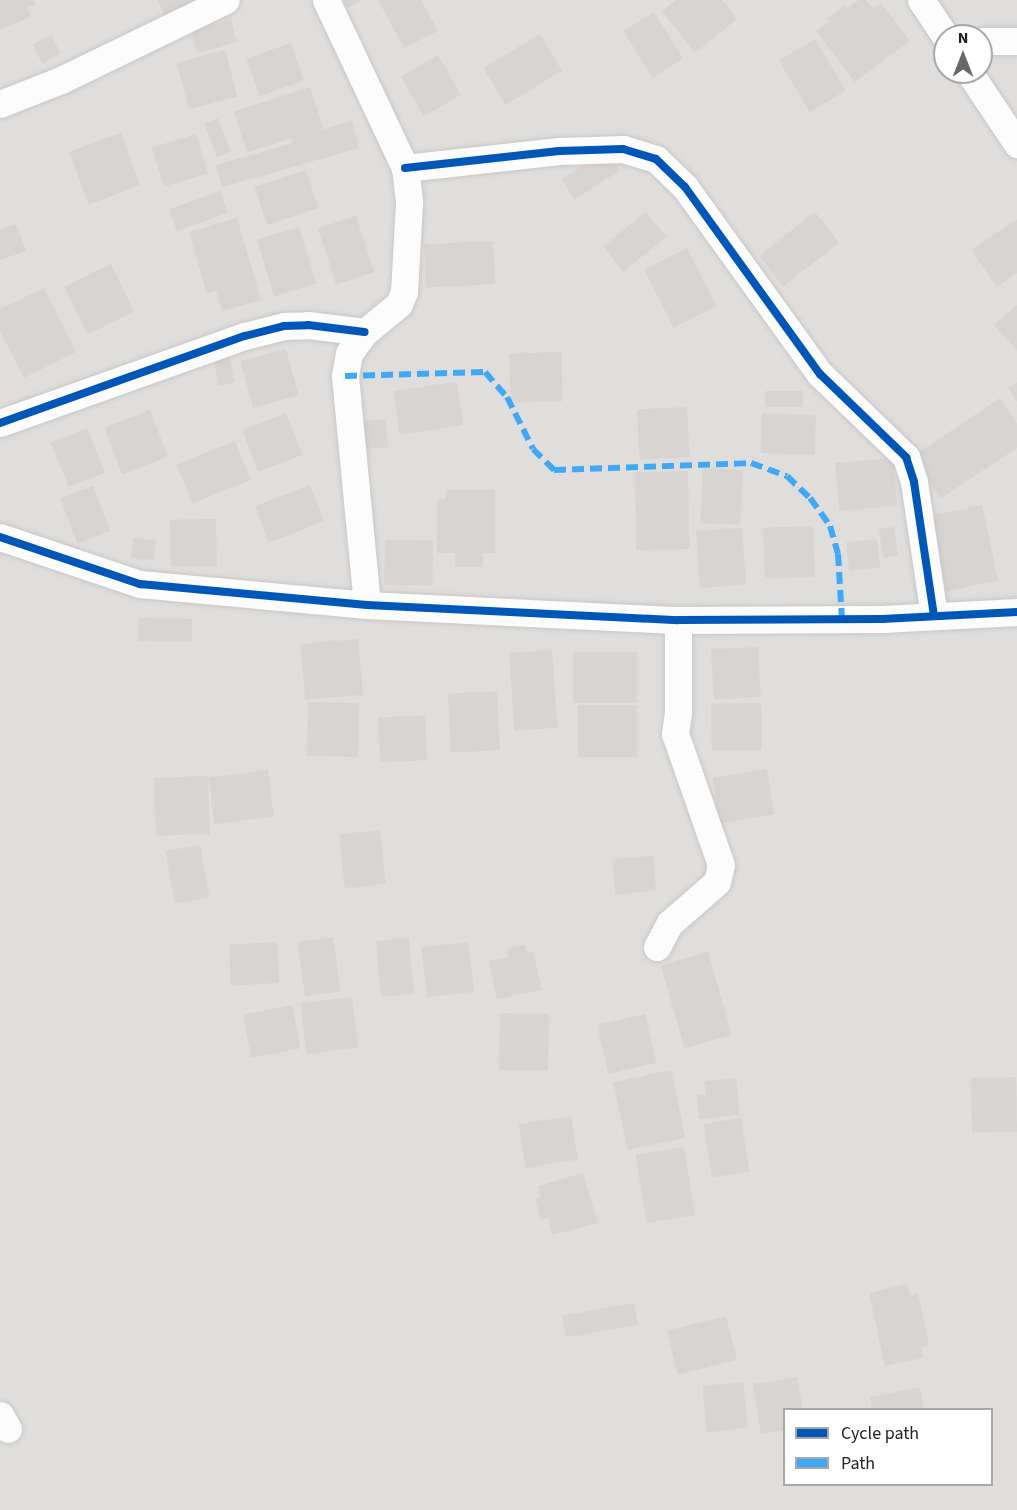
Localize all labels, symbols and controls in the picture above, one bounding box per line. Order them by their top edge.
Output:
north arrow [933,24,993,84]
text: N [958,27,968,49]
legend [783,1408,993,1486]
text: Cycle path [841,1421,919,1446]
text: Path [841,1451,875,1476]

